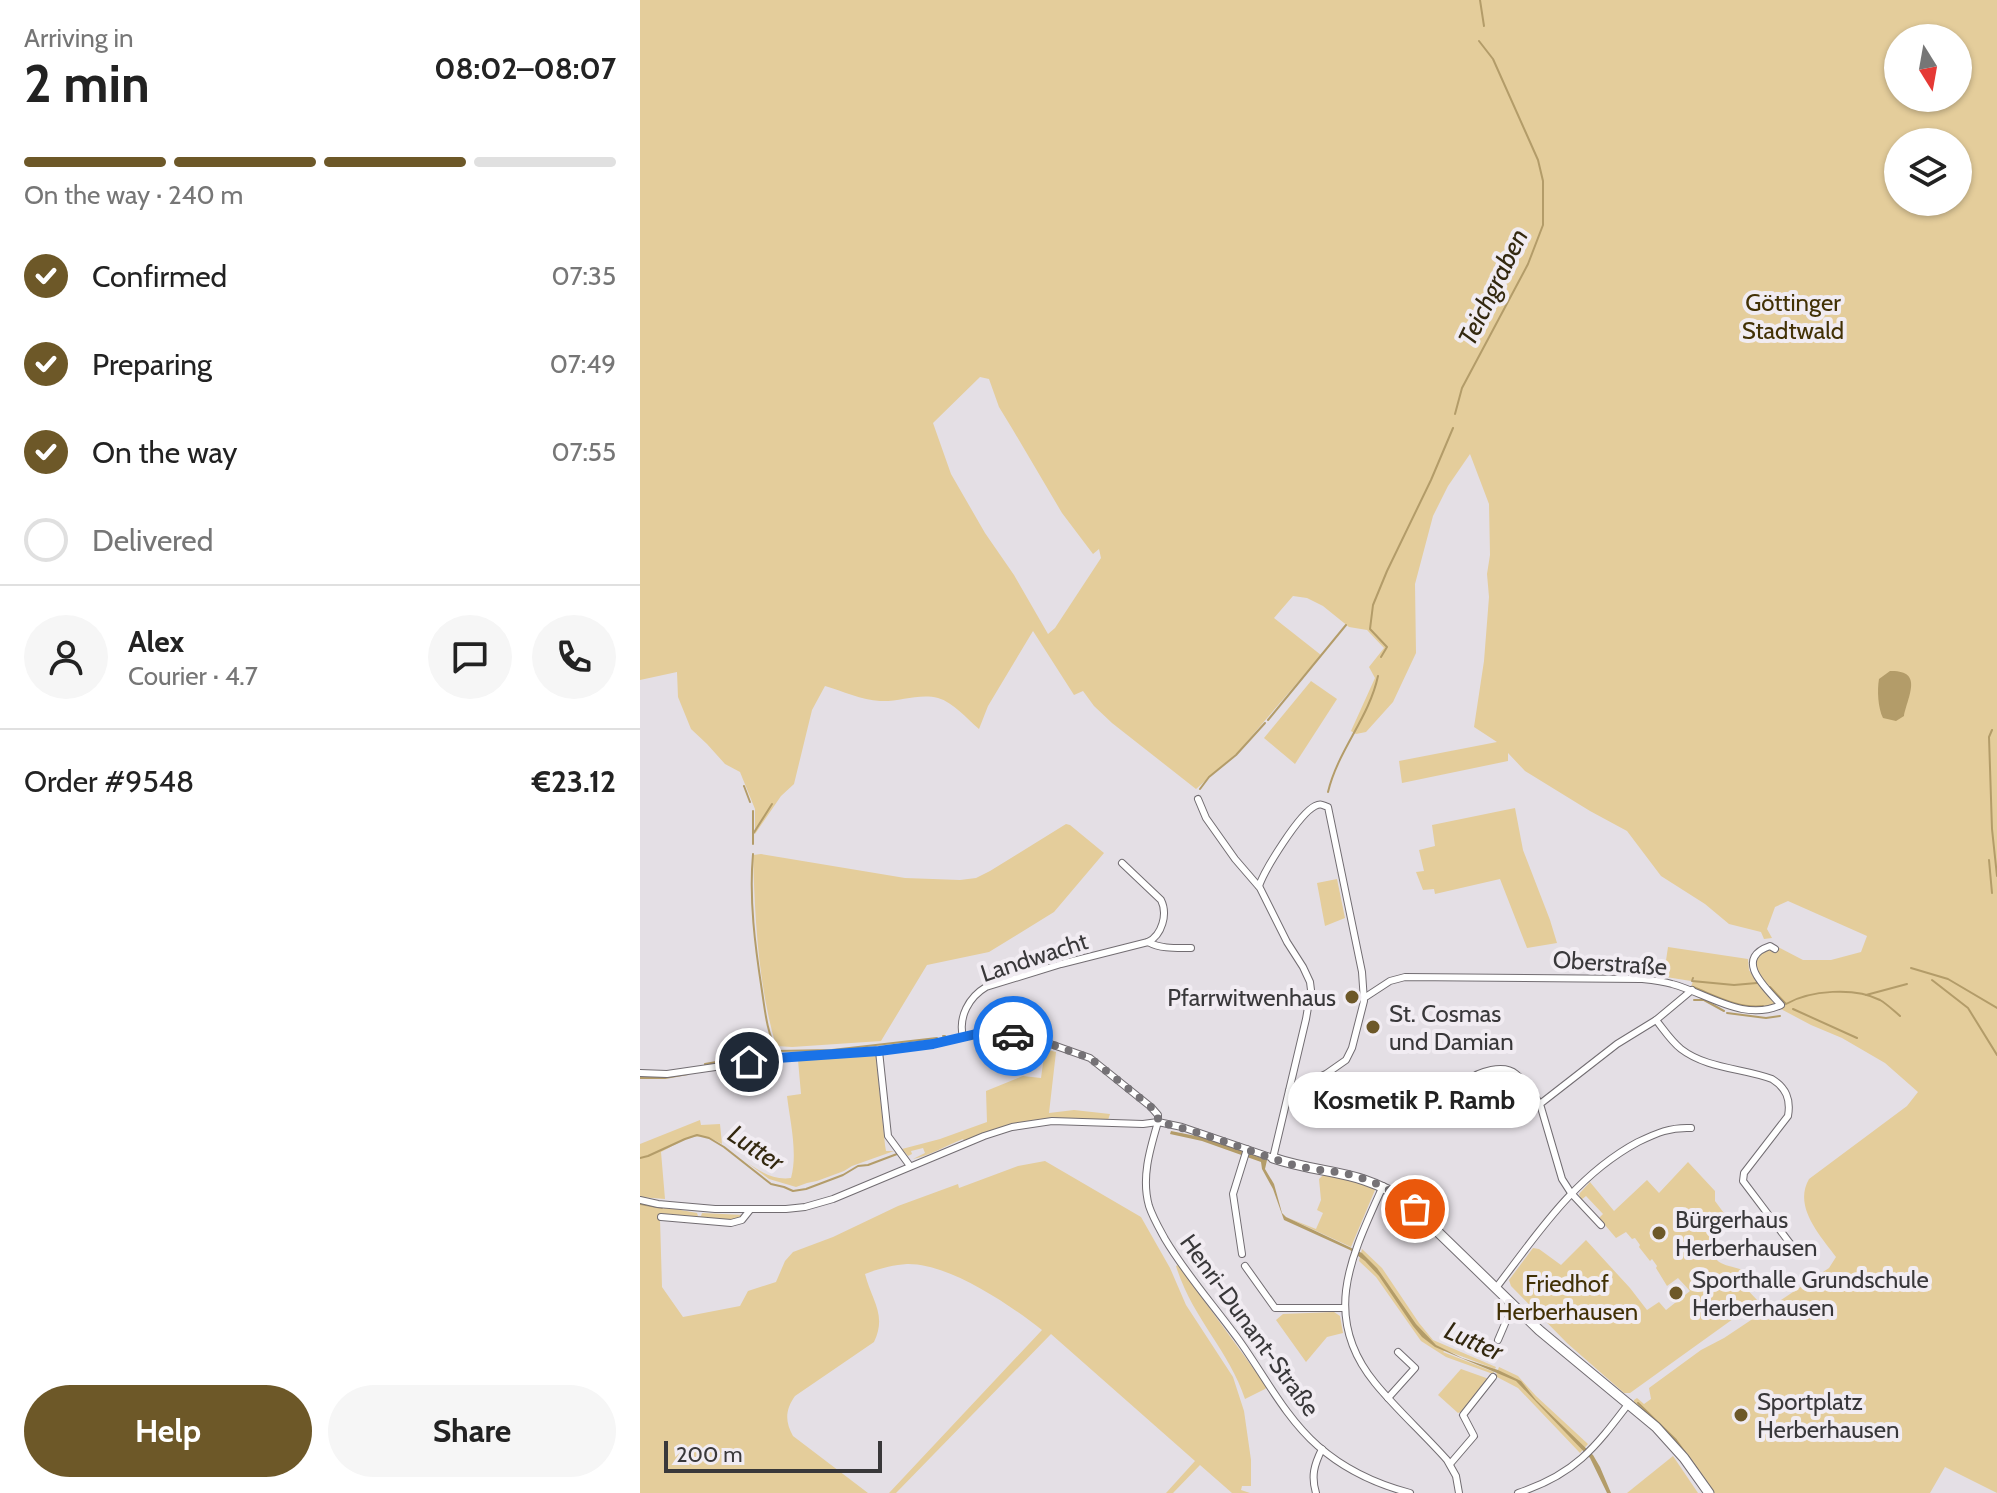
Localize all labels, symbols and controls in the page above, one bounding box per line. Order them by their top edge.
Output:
text: Arriving in [24,22,134,54]
north arrow [1884,24,1972,112]
map controls [1884,24,1972,216]
text: 08:02–08:07 [434,50,616,87]
text: 2 min [24,52,150,115]
button: layers [1884,128,1972,216]
text: On the way · 240 m [24,179,243,211]
water label: Teichgraben [1451,223,1535,351]
icon: check [24,254,68,298]
text: Confirmed [92,258,227,295]
text: 07:35 [552,260,616,292]
park label: Göttinger Stadtwald [1742,288,1844,345]
icon: check [24,342,68,386]
text: Preparing [92,346,212,383]
text: 07:49 [550,348,616,380]
icon: check [24,430,68,474]
text: On the way [92,434,237,471]
text: 07:55 [552,436,616,468]
text: Delivered [92,522,213,559]
button: person [24,615,108,699]
button: chat [428,615,512,699]
button: phone [532,615,616,699]
text: Alex [128,623,184,660]
text: Courier · 4.7 [128,660,258,692]
text: Order #9548 [24,763,194,800]
text: €23.12 [532,763,616,800]
street label: Landwacht [977,926,1091,988]
street label: Oberstraße [1552,945,1668,981]
place label: Pfarrwitwenhaus [1167,983,1336,1012]
marker: Pfarrwitwenhaus [1343,988,1361,1006]
courier [973,996,1053,1076]
place label: St. Cosmas und Damian [1389,999,1514,1056]
icon: car [991,1014,1035,1058]
marker: St. Cosmas und Damian [1364,1018,1382,1036]
pin [715,1028,783,1096]
icon: home [727,1040,771,1084]
callout: Kosmetik P. Ramb [1289,1073,1541,1129]
text: Kosmetik P. Ramb [1313,1084,1515,1116]
water label: Lutter [722,1118,791,1179]
pin [1381,1175,1449,1243]
icon: bag [1393,1187,1437,1231]
place label: Bürgerhaus Herberhausen [1675,1205,1817,1262]
marker: Bürgerhaus Herberhausen [1650,1224,1668,1242]
street label: Henri-Dunant-Straße [1174,1228,1326,1422]
place label: Sporthalle Grundschule Herberhausen [1692,1265,1929,1322]
park label: Friedhof Herberhausen [1496,1269,1638,1326]
marker: Sporthalle Grundschule Herberhausen [1667,1284,1685,1302]
water label: Lutter [1440,1314,1509,1368]
button: Help [24,1385,312,1477]
button: Share [328,1385,616,1477]
place label: Sportplatz Herberhausen [1757,1387,1899,1444]
marker: Sportplatz Herberhausen [1732,1406,1750,1424]
scale bar [664,1437,882,1473]
text: 200 m [676,1441,742,1468]

